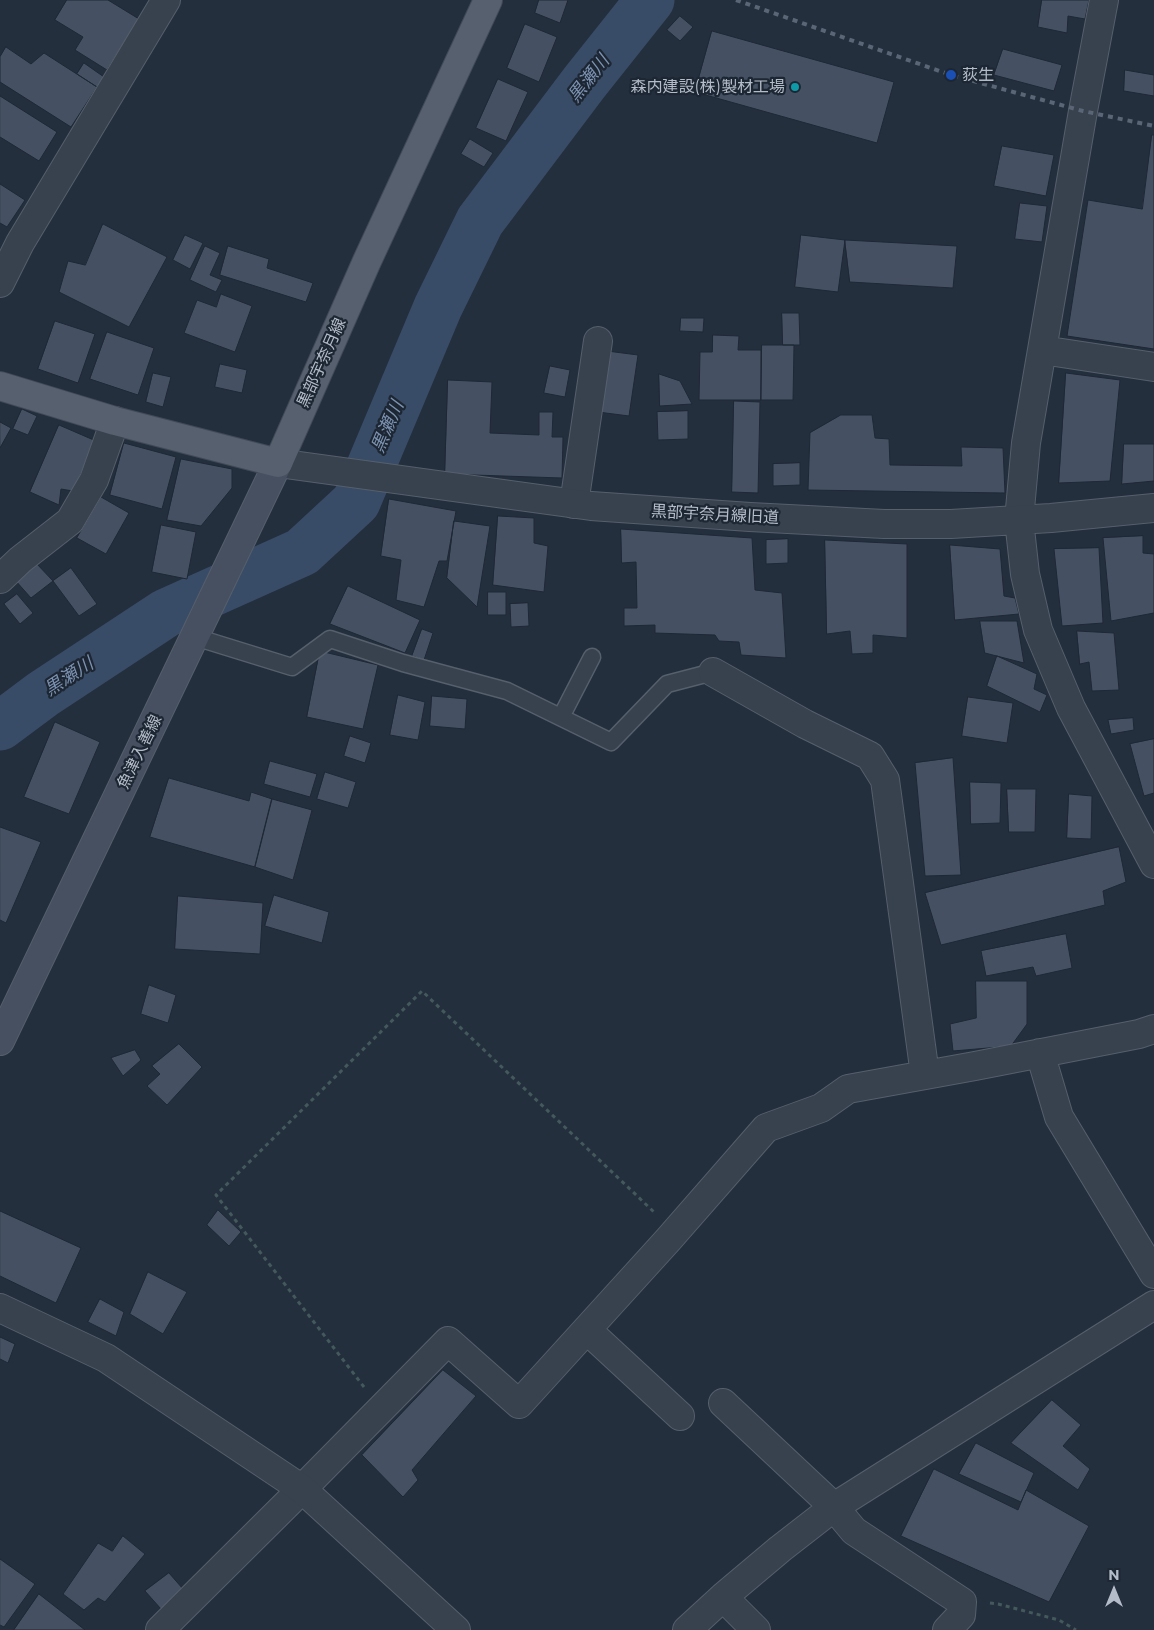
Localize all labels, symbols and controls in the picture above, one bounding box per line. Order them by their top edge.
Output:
water label: 黒瀬川 [564,51,614,107]
place label: 荻生 [962,65,994,85]
marker: 荻生 [944,68,958,82]
place label: 森内建設(株)製材工場 [630,77,785,97]
marker: 森内建設(株)製材工場 [789,81,801,93]
street label: 黒部宇奈月線 [294,315,350,411]
water label: 黒瀬川 [368,398,408,456]
street label: 黒部宇奈月線旧道 [651,502,779,528]
water label: 黒瀬川 [40,653,98,701]
street label: 魚津入善線 [114,712,166,792]
north arrow [1089,1565,1139,1615]
text: N [1108,1566,1120,1584]

